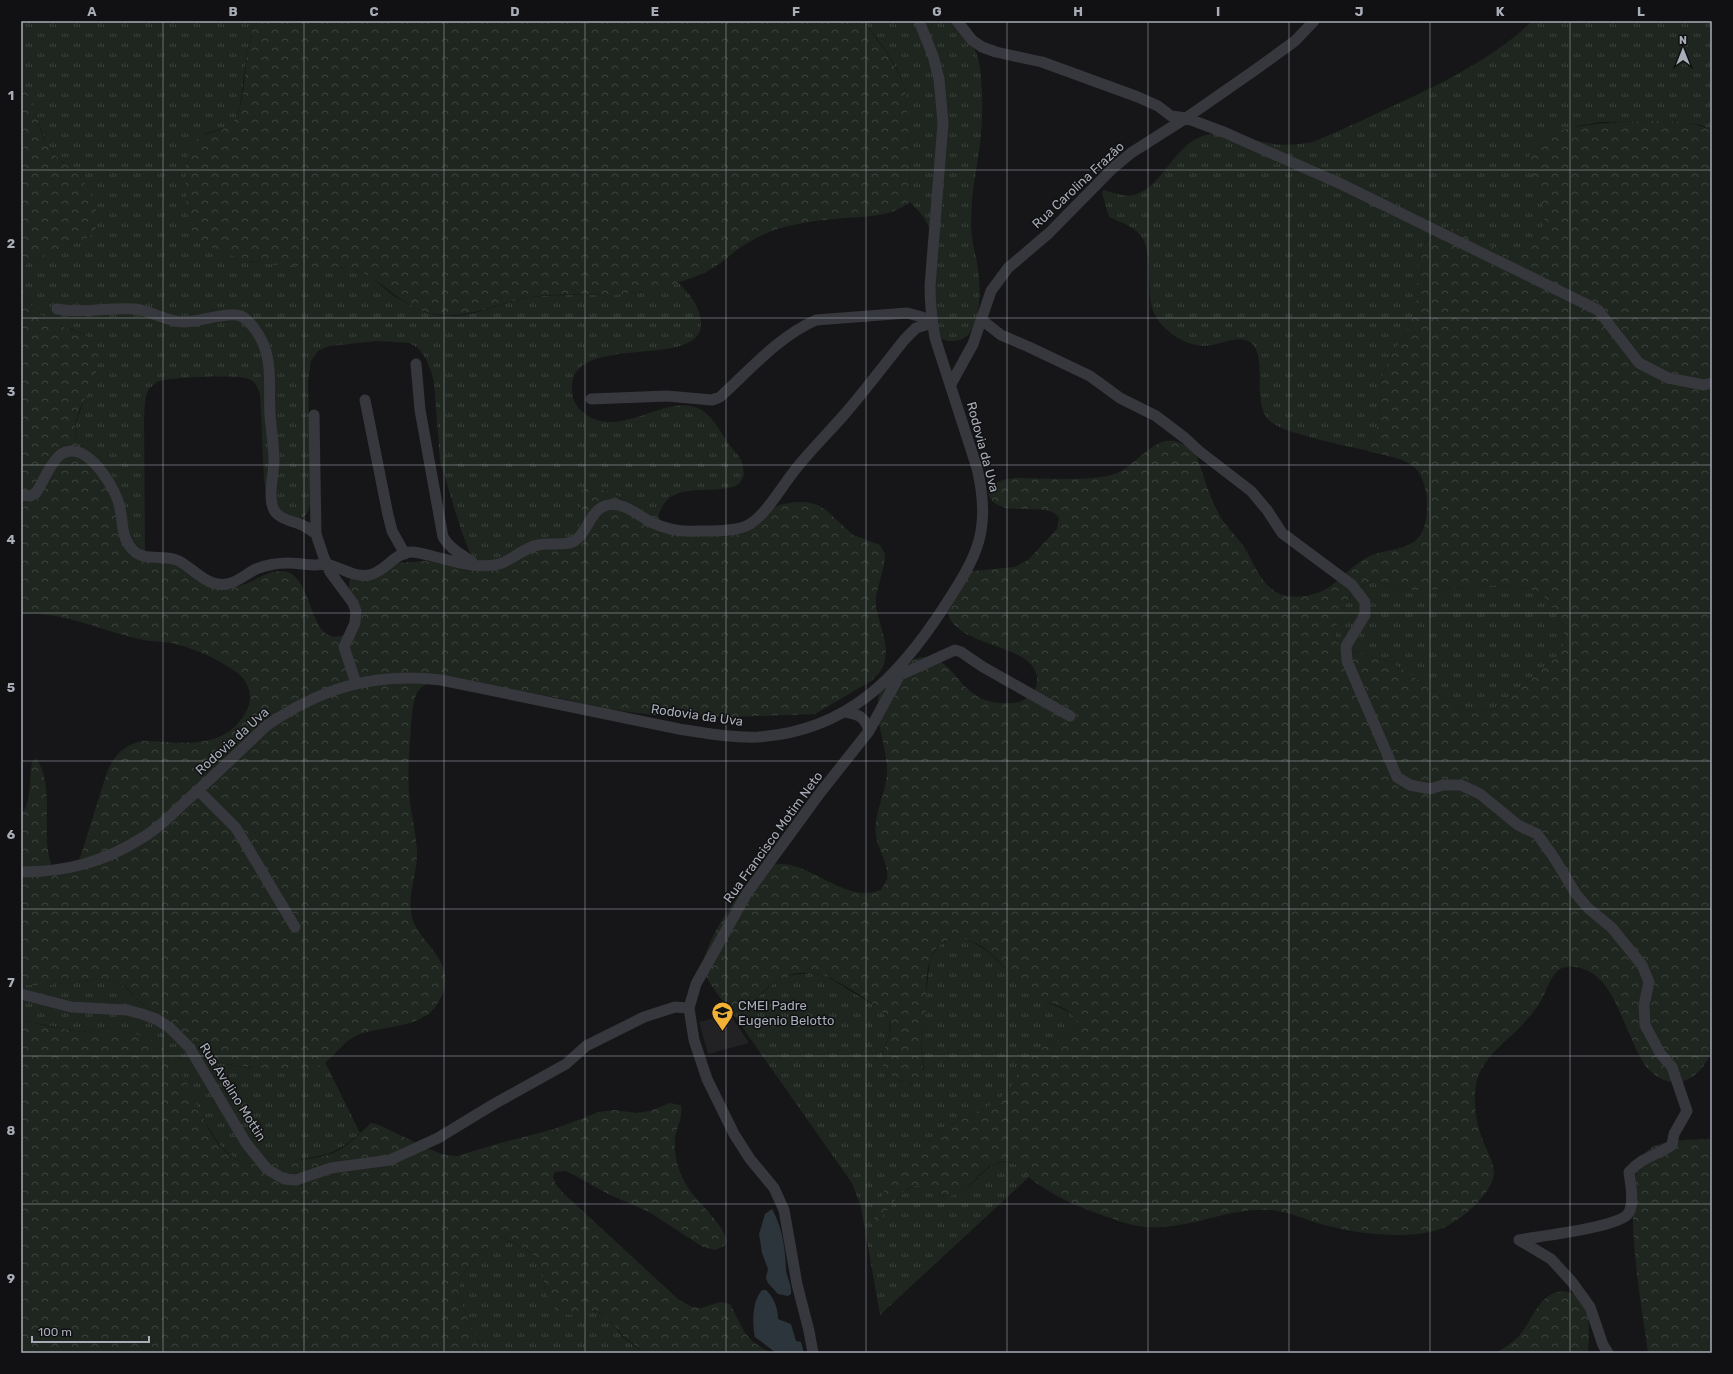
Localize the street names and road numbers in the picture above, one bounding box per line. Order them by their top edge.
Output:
street label: Rua Carolina Frazão [1029,139,1127,231]
street label: Rodovia da Uva [964,400,1002,494]
street label: Rodovia da Uva [650,701,744,729]
street label: Rodovia da Uva [192,704,272,778]
street label: Rua Francisco Motim Neto [720,769,826,905]
street label: Rua Avelino Mottin [197,1040,269,1144]

